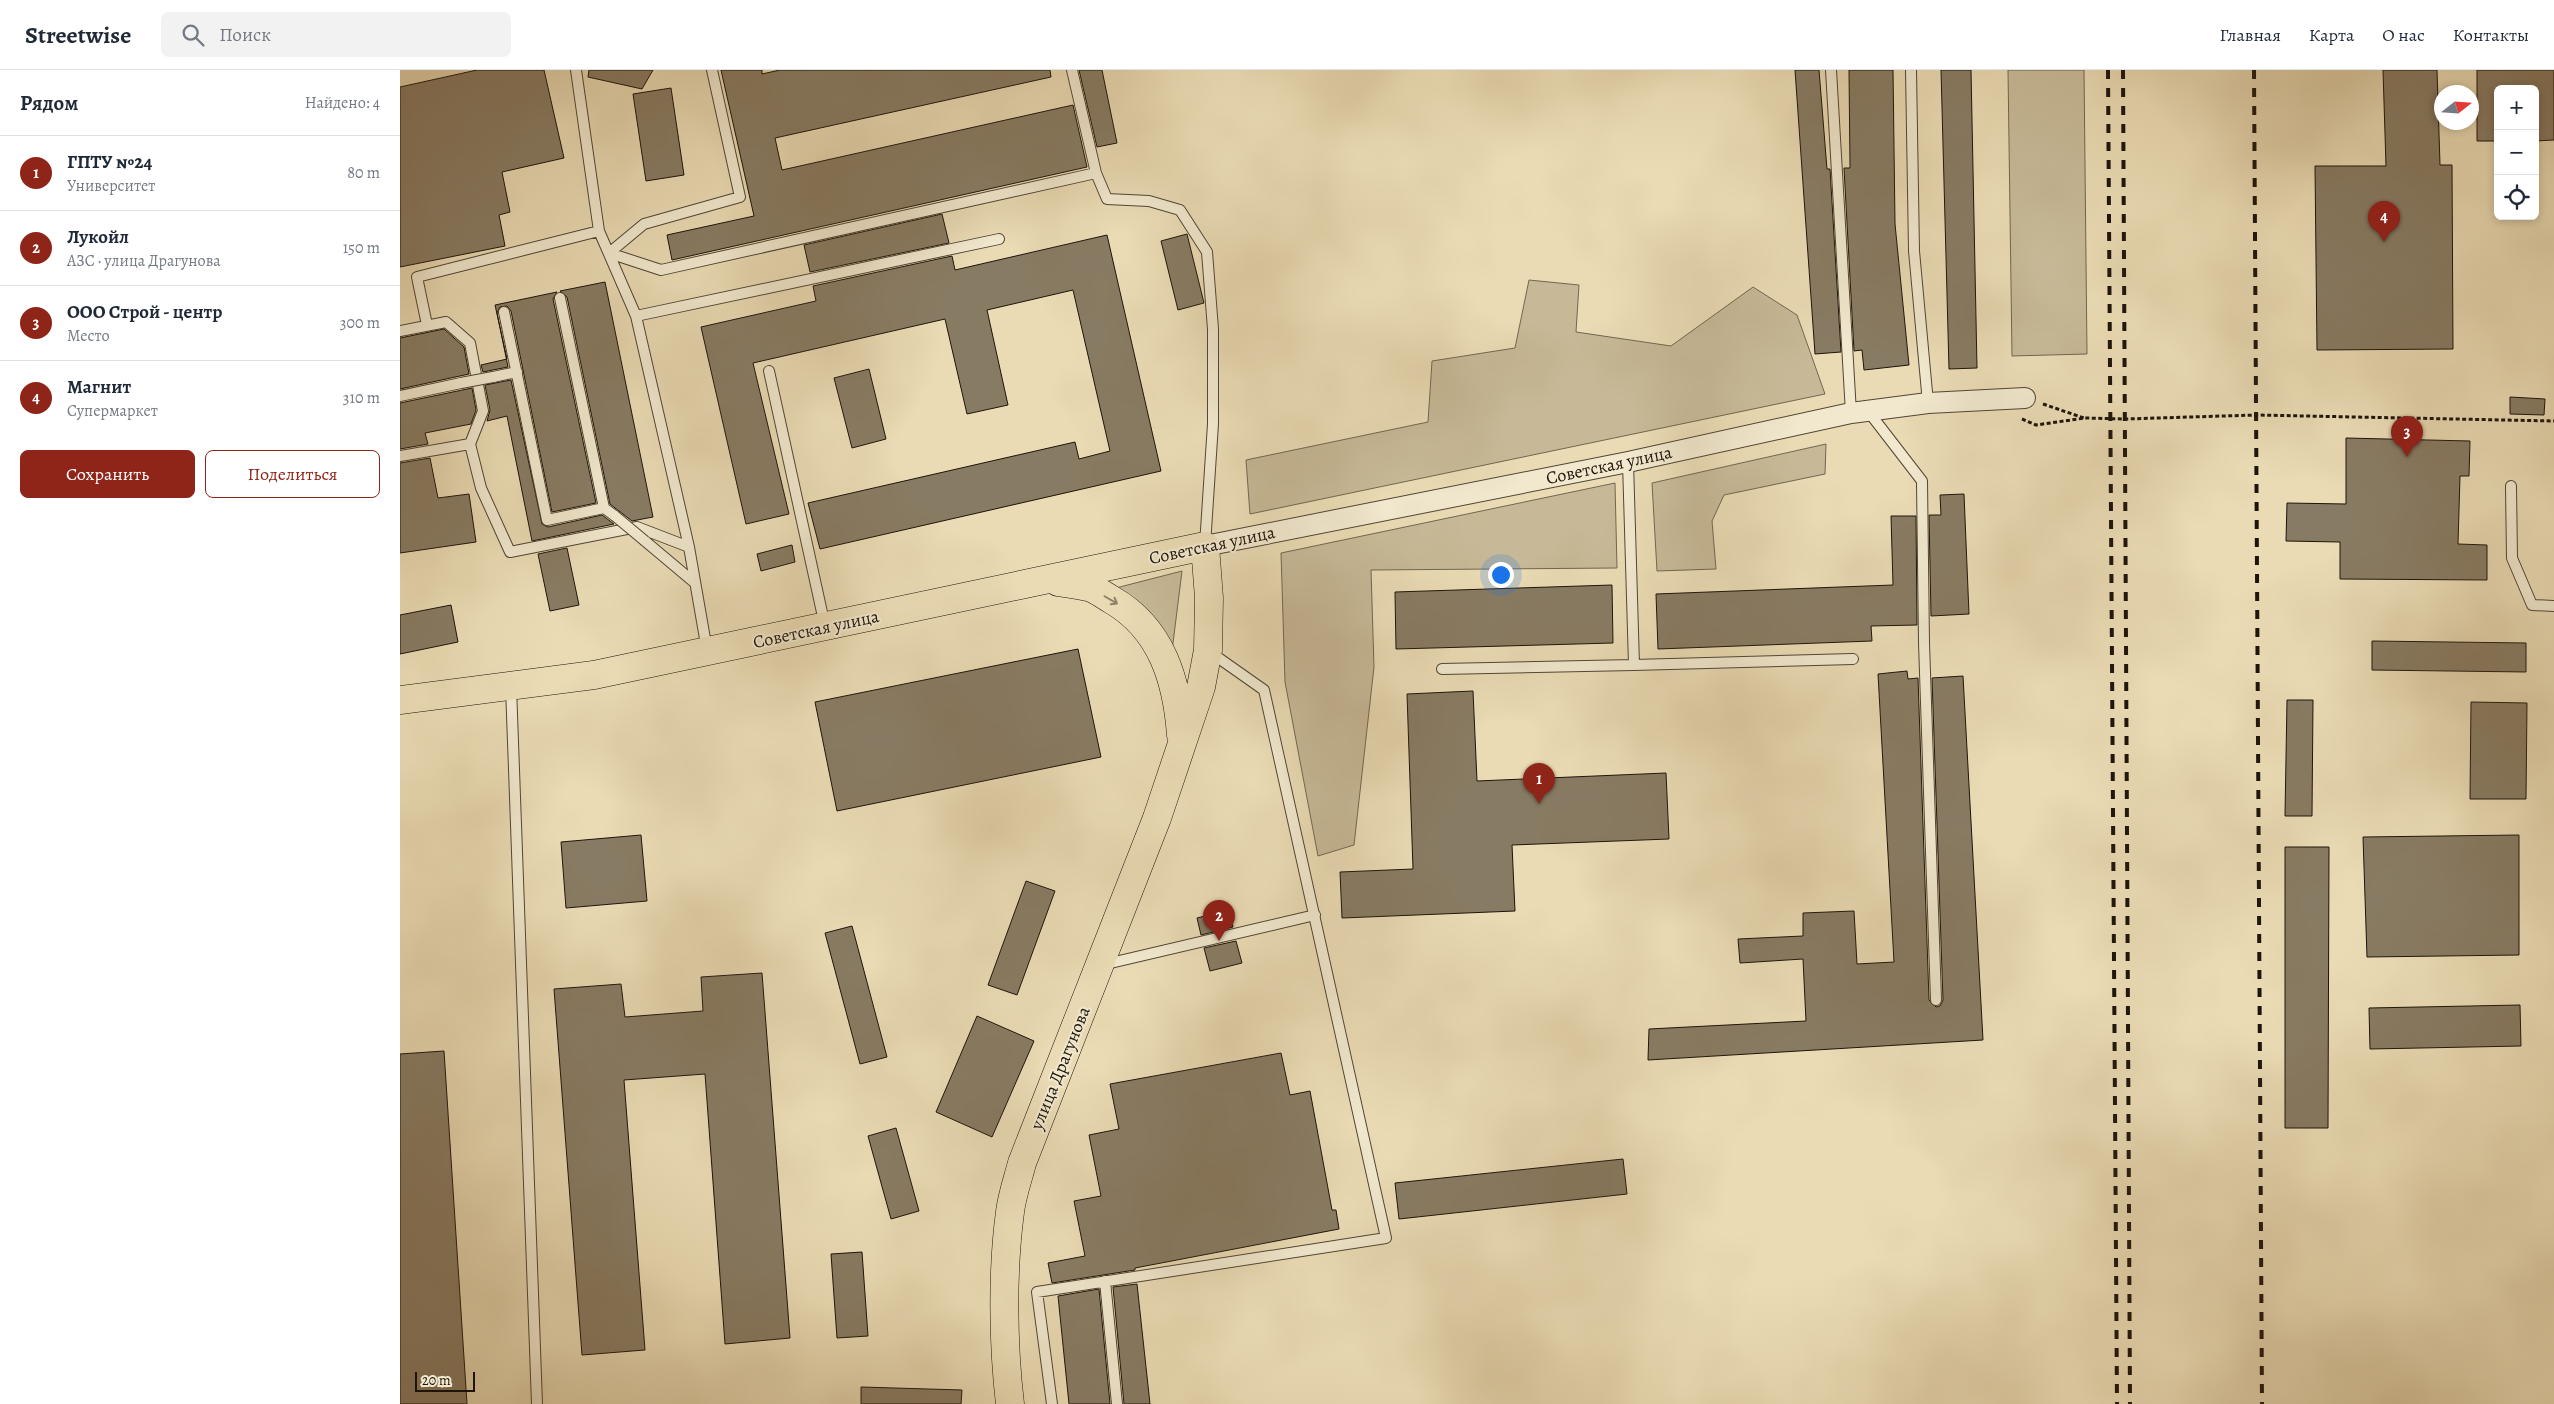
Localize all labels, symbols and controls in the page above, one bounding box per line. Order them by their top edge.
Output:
search box [161,12,511,57]
text: Streetwise [25,19,131,51]
icon: search [179,21,207,49]
text: Поиск [219,22,271,48]
text: Главная [2220,23,2281,47]
text: Карта [2309,23,2354,47]
text: О нас [2382,23,2425,47]
text: Контакты [2453,23,2529,47]
north arrow [2434,85,2479,130]
map controls [2494,85,2539,220]
button: + [2494,85,2539,130]
text: Рядом [20,89,78,117]
text: Найдено: 4 [305,92,380,114]
button: − [2494,130,2539,175]
text: ГПТУ №24 [67,149,152,175]
text: 1 [33,162,39,184]
text: 80 m [347,162,380,184]
text: Университет [67,175,155,197]
button: locate [2494,175,2539,220]
pin: 4 [2368,201,2400,242]
text: Лукойл [67,224,129,250]
text: 2 [32,237,40,259]
text: 150 m [343,237,380,259]
text: АЗС · улица Драгунова [67,250,221,272]
text: ООО Строй - центр [67,299,222,325]
text: 3 [33,312,39,334]
text: 300 m [340,312,380,334]
text: Место [67,325,110,347]
text: Магнит [67,374,131,400]
text: 4 [32,387,40,409]
text: 310 m [343,387,380,409]
text: Супермаркет [67,400,158,422]
pin: 3 [2391,416,2423,457]
street label: Советская улица [1544,440,1675,490]
button: Сохранить [20,450,195,498]
button: Поделиться [205,450,380,498]
street label: Советская улица [1147,520,1278,570]
your location [1488,562,1514,588]
one-way arrow [1104,595,1118,605]
street label: Советская улица [751,604,882,654]
pin: 1 [1523,763,1555,804]
pin: 2 [1203,900,1235,941]
street label: улица Драгунова [1024,1002,1096,1134]
scale bar [415,1369,475,1392]
text: 20 m [422,1371,451,1390]

